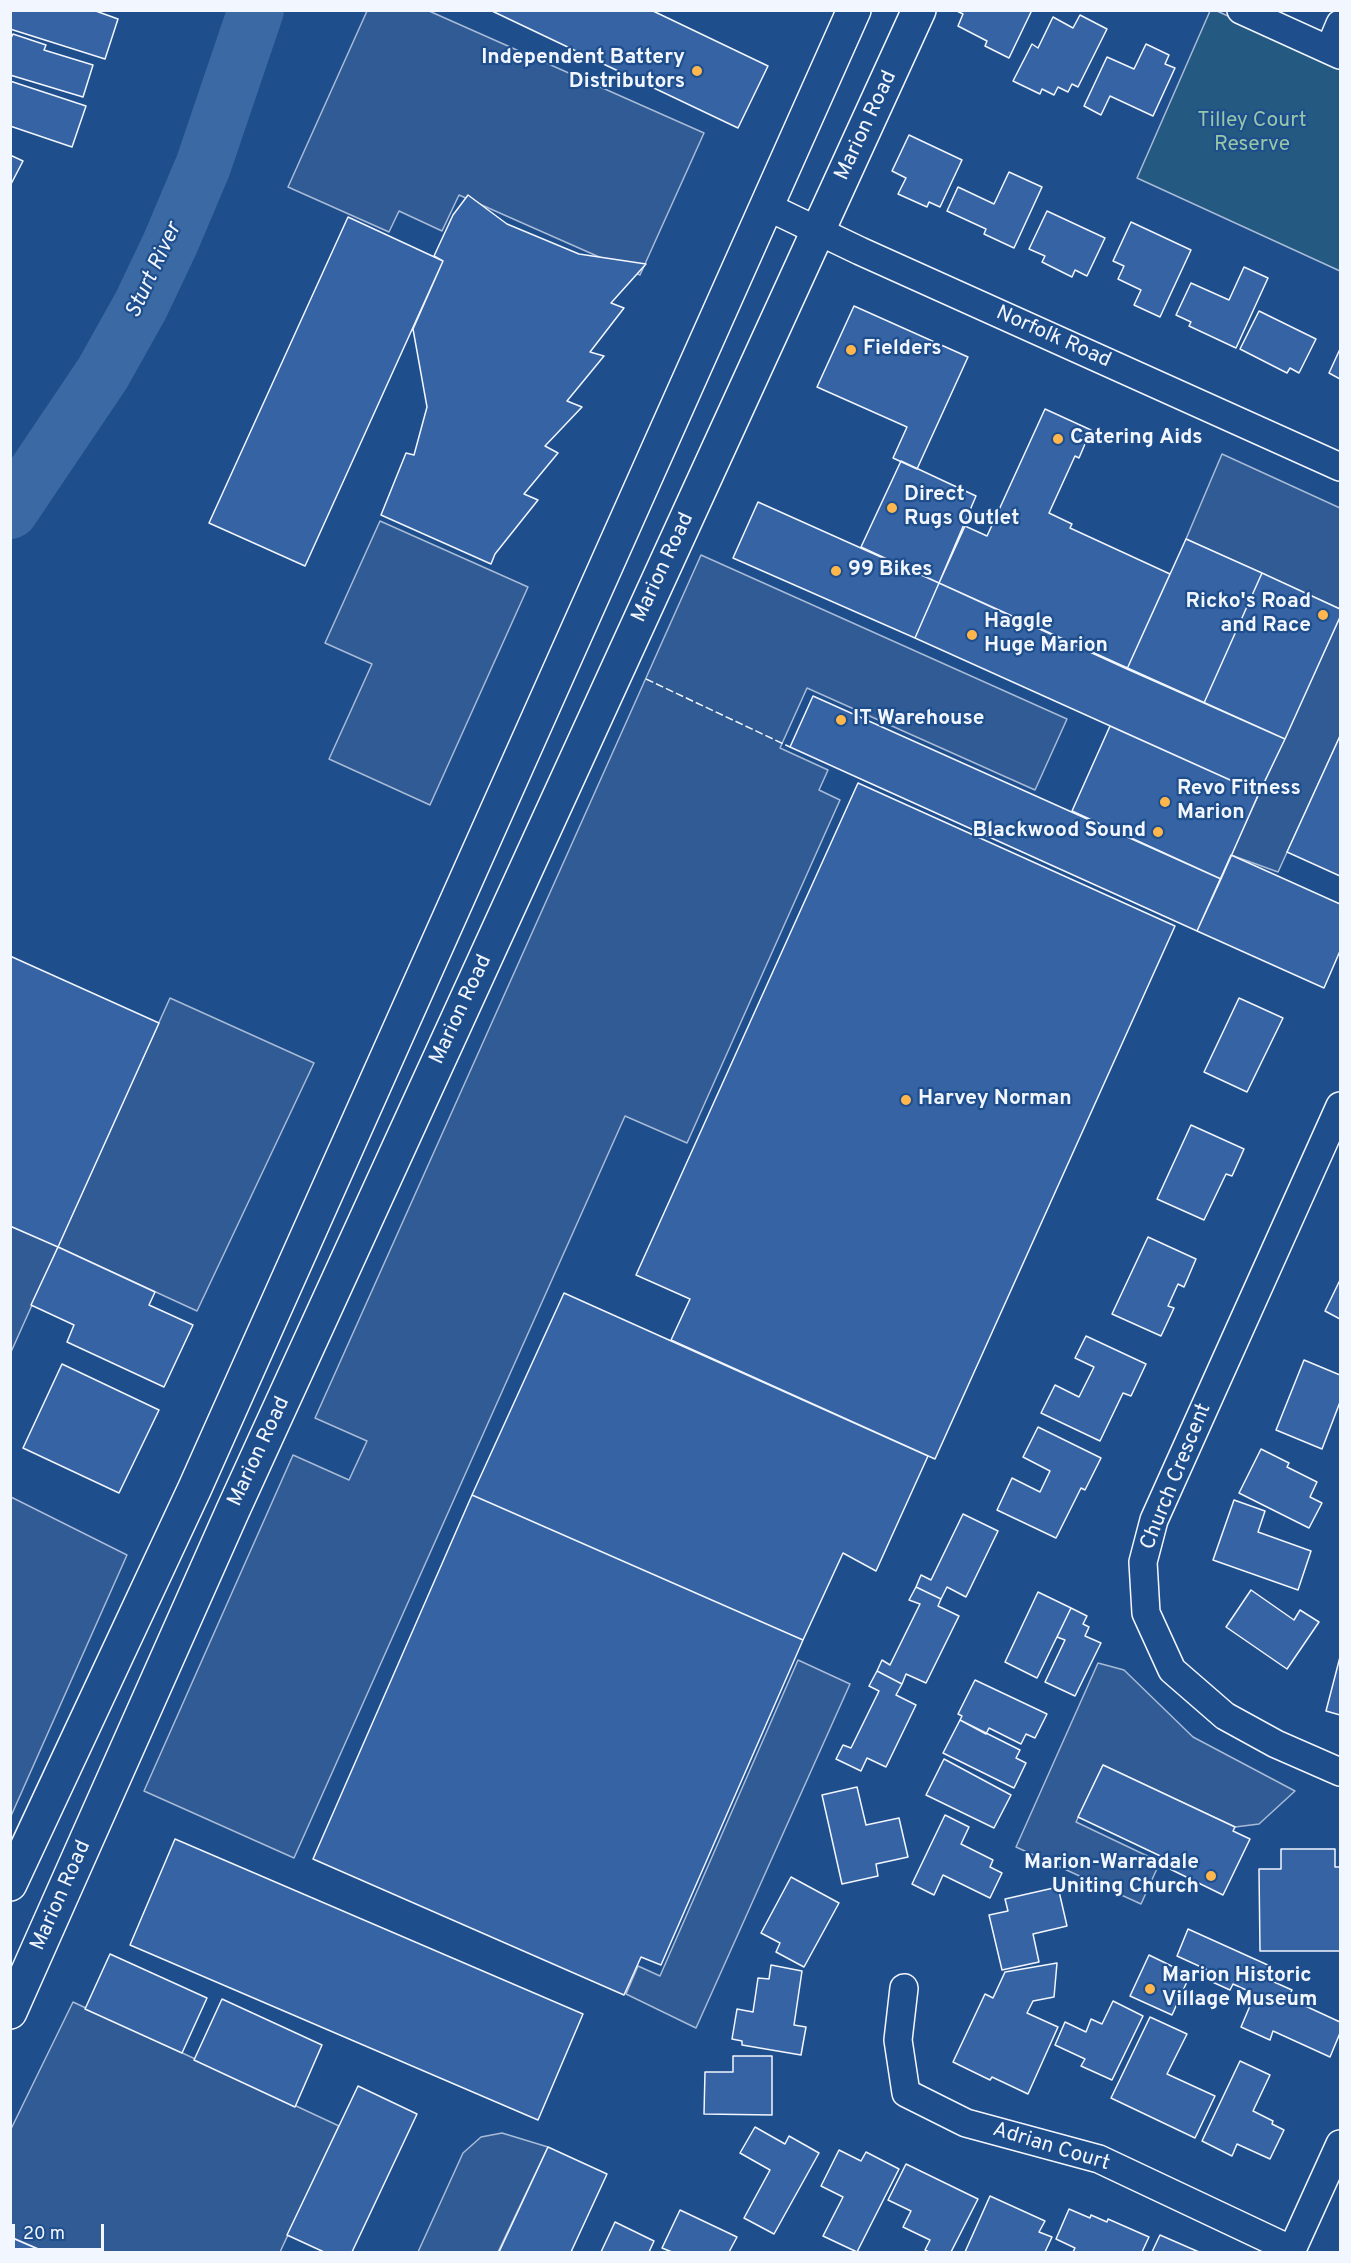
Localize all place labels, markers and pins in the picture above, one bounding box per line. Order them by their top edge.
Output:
place label: Independent Battery Distributors [481,46,685,96]
marker: Independent Battery Distributors [690,64,704,78]
place label: Fielders [863,337,942,363]
marker: Fielders [844,343,858,357]
place label: Catering Aids [1070,426,1203,452]
marker: Catering Aids [1051,432,1065,446]
place label: Direct Rugs Outlet [904,483,1019,533]
marker: Direct Rugs Outlet [885,501,899,515]
place label: 99 Bikes [848,558,933,584]
marker: 99 Bikes [829,564,843,578]
place label: Ricko's Road and Race [1186,590,1311,640]
marker: Ricko's Road and Race [1316,608,1330,622]
place label: Haggle Huge Marion [984,610,1108,660]
marker: Haggle Huge Marion [965,628,979,642]
place label: IT Warehouse [853,707,984,733]
marker: IT Warehouse [834,713,848,727]
place label: Revo Fitness Marion [1177,777,1301,827]
marker: Revo Fitness Marion [1158,795,1172,809]
place label: Blackwood Sound [972,819,1146,845]
marker: Blackwood Sound [1151,825,1165,839]
place label: Harvey Norman [918,1087,1072,1113]
marker: Harvey Norman [899,1093,913,1107]
place label: Marion-Warradale Uniting Church [1024,1851,1199,1901]
marker: Marion-Warradale Uniting Church [1204,1869,1218,1883]
place label: Marion Historic Village Museum [1162,1964,1317,2014]
marker: Marion Historic Village Museum [1143,1982,1157,1996]

